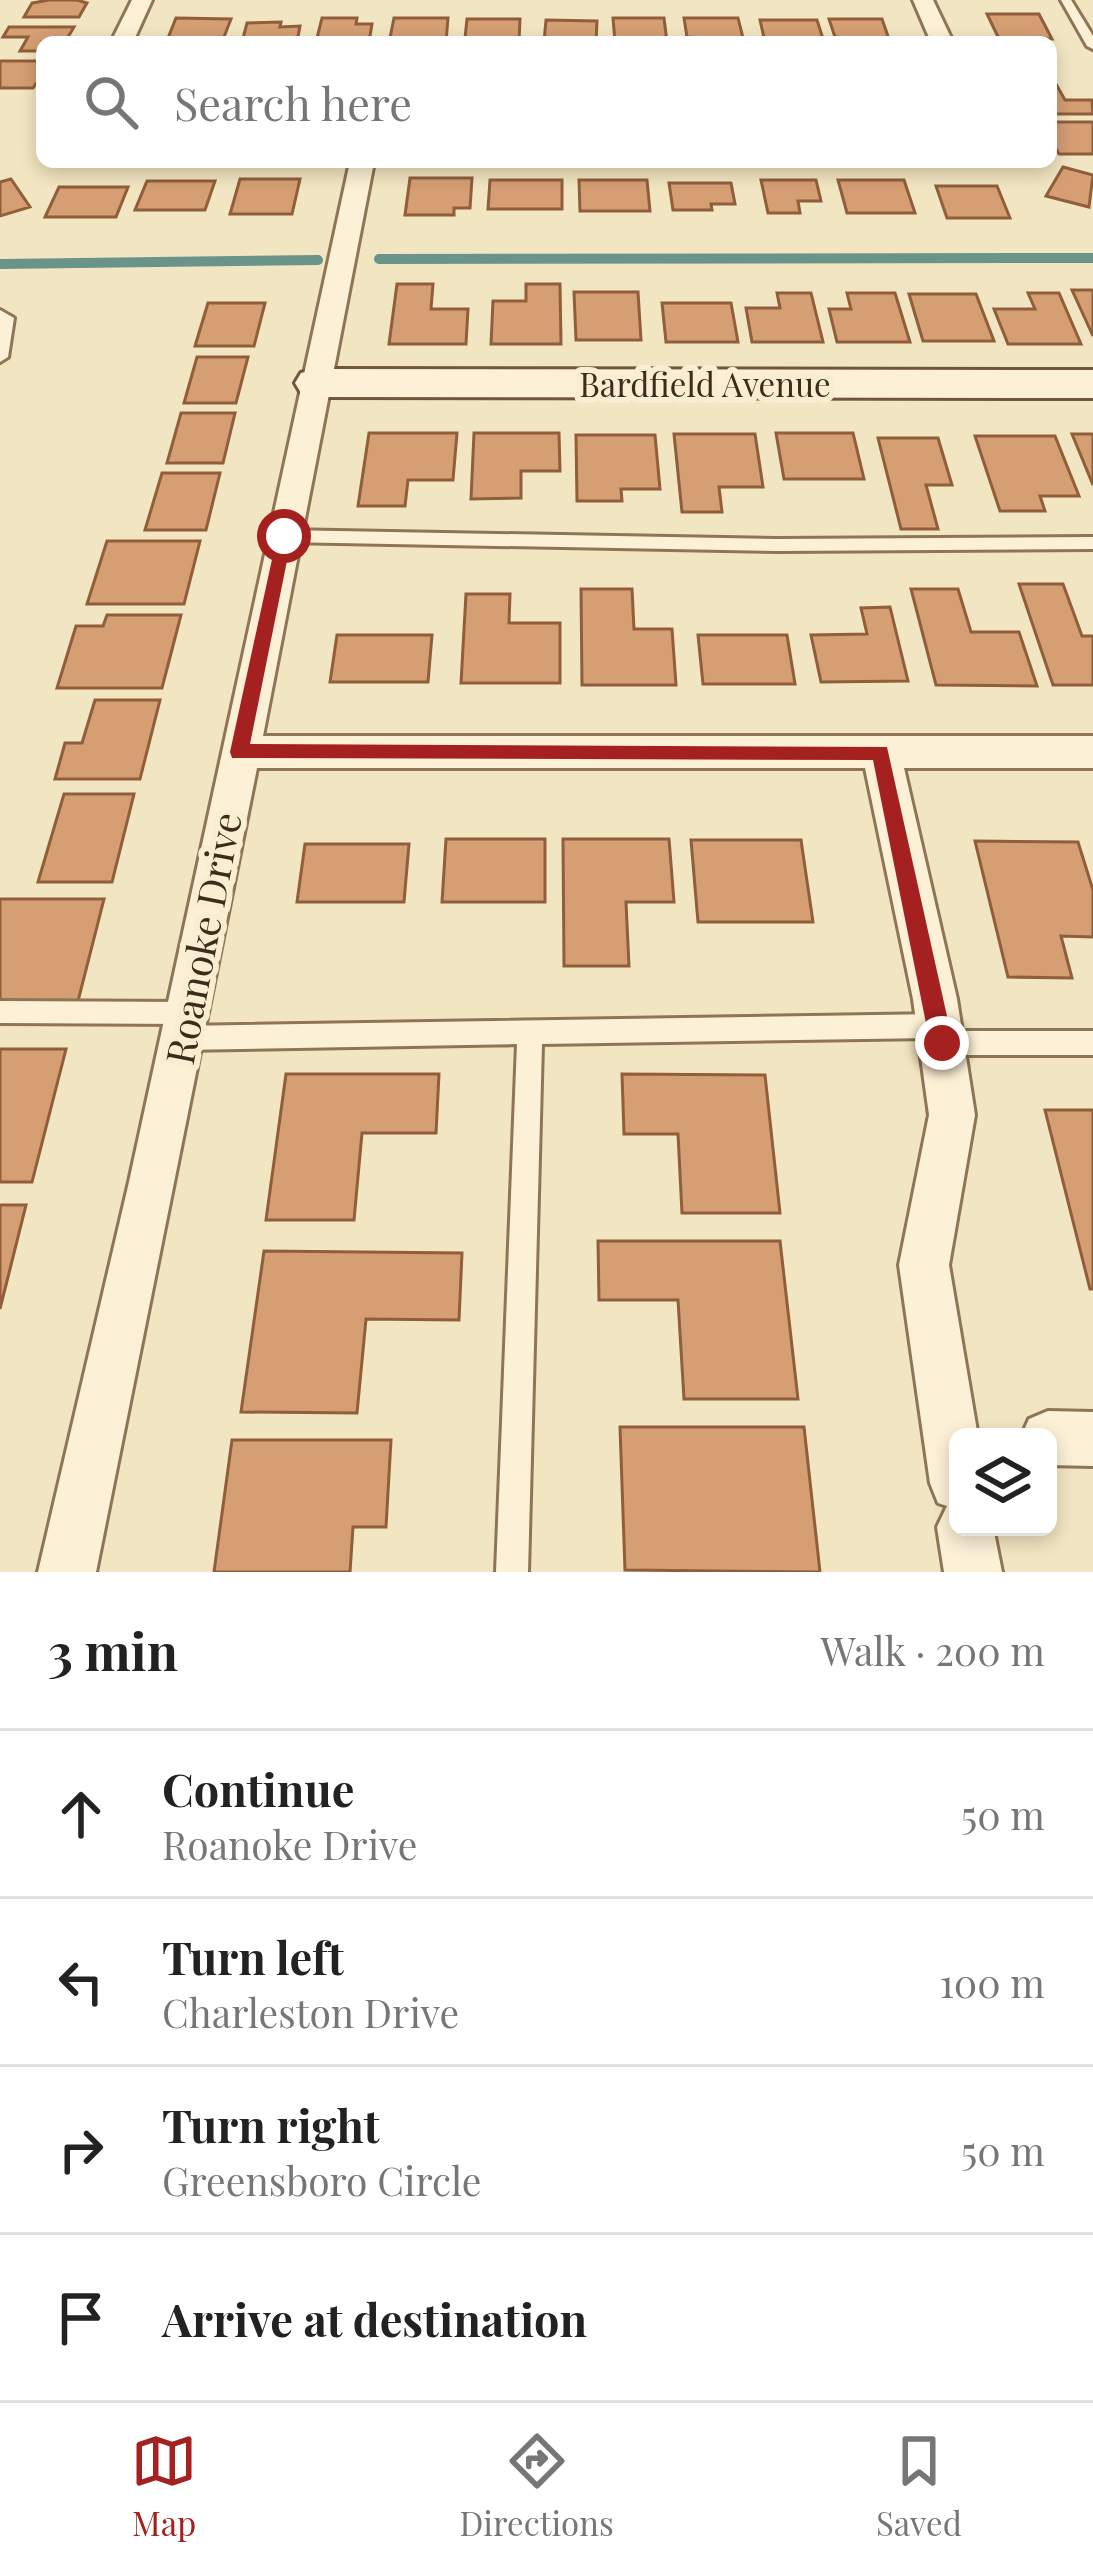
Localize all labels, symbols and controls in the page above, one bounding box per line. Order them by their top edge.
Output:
search box [36,36,1057,168]
icon: search [78,69,144,135]
text: Search here [174,72,412,132]
street label: Bardfield Avenue [579,361,831,405]
route start [257,509,311,563]
street label: Roanoke Drive [152,808,252,1068]
route end [915,1016,969,1070]
map controls [949,1428,1057,1536]
button: layers [949,1428,1057,1536]
text: 3 min [48,1616,178,1684]
text: Walk · 200 m [821,1624,1045,1676]
text: Continue [162,1758,354,1818]
icon: ahead [48,1781,114,1847]
text: 50 m [961,1788,1045,1840]
text: Roanoke Drive [162,1818,418,1870]
text: Turn left [162,1926,344,1986]
icon: left [48,1949,114,2015]
text: 100 m [939,1956,1045,2008]
text: Charleston Drive [162,1986,459,2038]
text: Turn right [162,2094,380,2154]
icon: right [48,2117,114,2183]
text: 50 m [961,2124,1045,2176]
text: Greensboro Circle [162,2154,481,2206]
icon: arrive [48,2285,114,2351]
text: Arrive at destination [162,2288,587,2348]
tab: Map [131,2428,197,2544]
tab: Directions [459,2428,614,2544]
tab: Saved [876,2428,962,2544]

